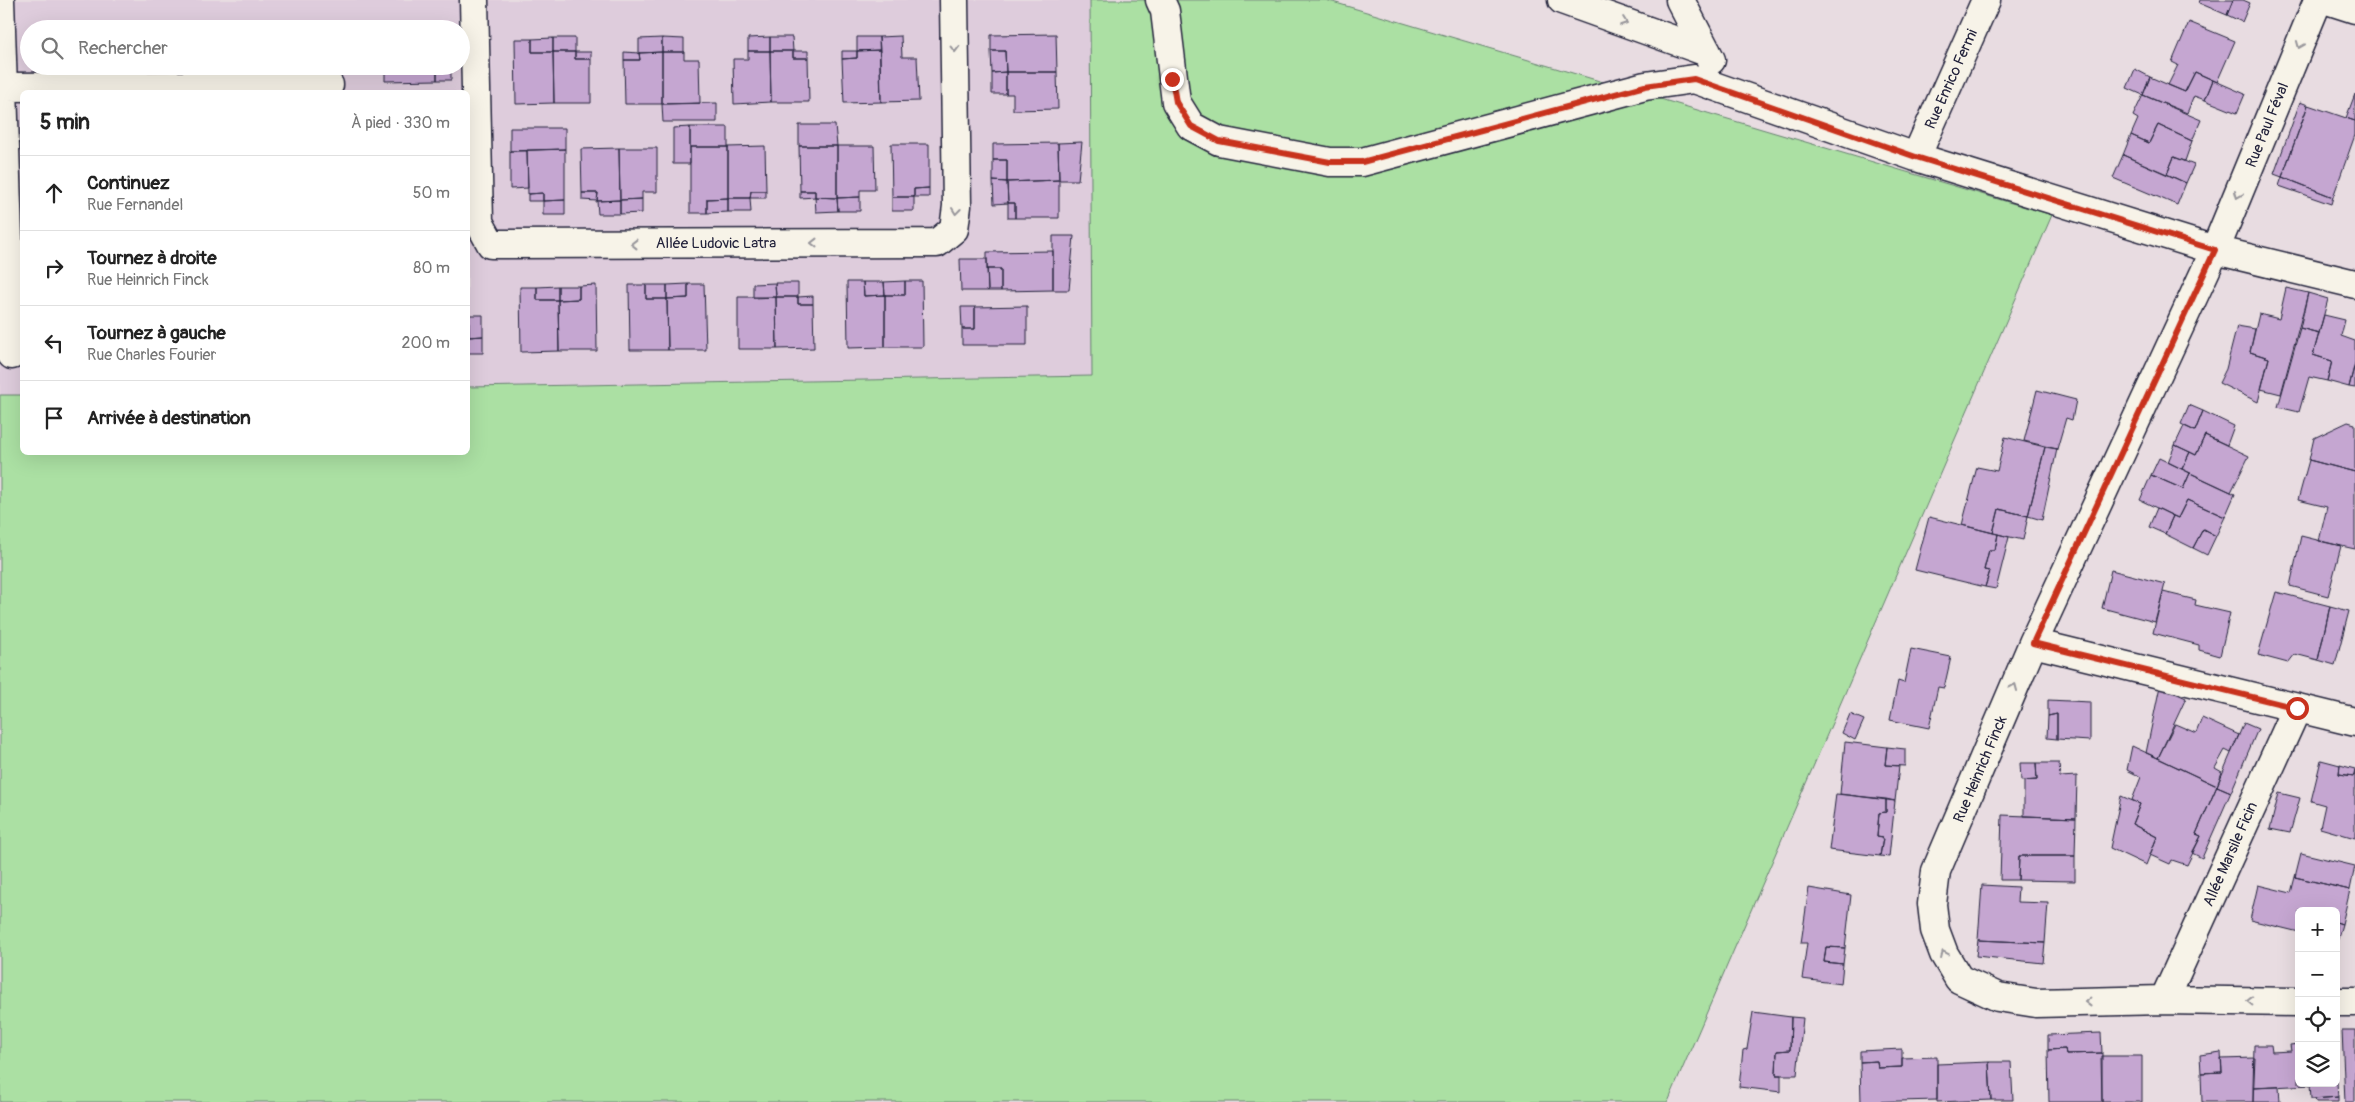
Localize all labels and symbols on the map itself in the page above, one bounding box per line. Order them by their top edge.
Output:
one-way arrow [1619,16,1628,26]
street label: Rue Enrico Fermi [1921,26,1982,132]
one-way arrow [2295,40,2306,49]
one-way arrow [950,45,960,53]
route end [1161,68,1184,91]
street label: Rue Paul Féval [2242,80,2293,170]
one-way arrow [2234,190,2244,199]
one-way arrow [951,207,962,215]
street label: Allée Ludovic Latra [656,234,776,253]
one-way arrow [810,238,818,248]
one-way arrow [630,239,638,249]
one-way arrow [2008,683,2019,692]
route start [2286,697,2309,720]
street label: Rue Heinrich Finck [1949,712,2012,825]
street label: Allée Marsile Ficin [2199,799,2262,909]
one-way arrow [1940,950,1951,959]
one-way arrow [2246,996,2254,1006]
one-way arrow [2083,997,2091,1007]

